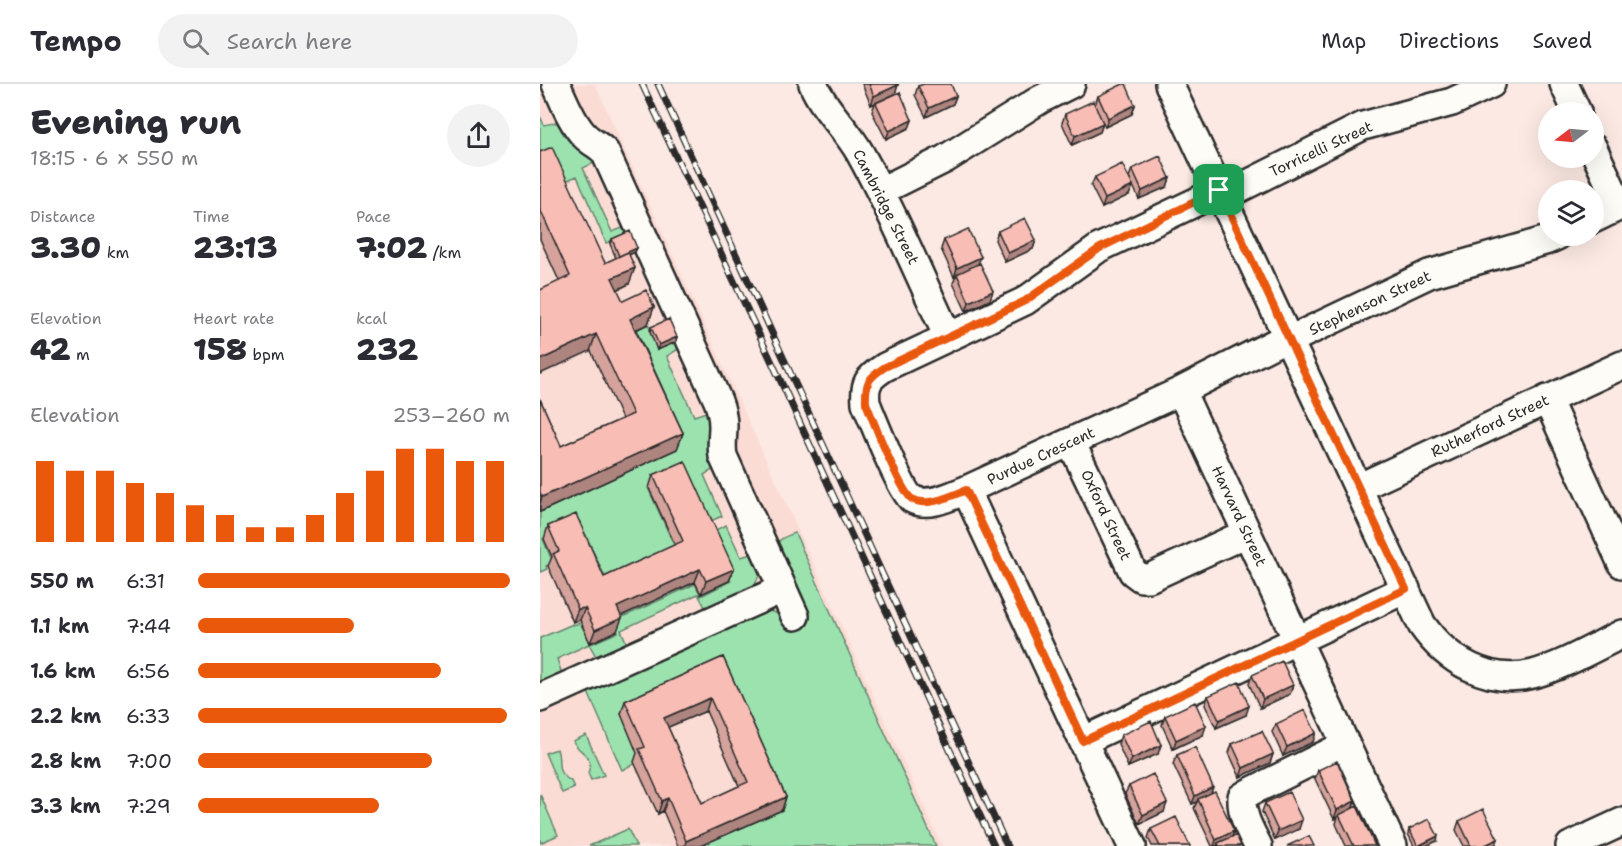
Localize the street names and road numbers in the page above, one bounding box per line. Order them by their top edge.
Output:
street label: Torricelli Street [1266,116,1376,182]
street label: Cambridge Street [848,146,924,268]
street label: Stephenson Street [1306,266,1434,340]
street label: Rutherford Street [1428,390,1552,462]
street label: Purdue Crescent [984,422,1098,490]
street label: Harvard Street [1207,462,1271,570]
street label: Oxford Street [1076,466,1136,564]

